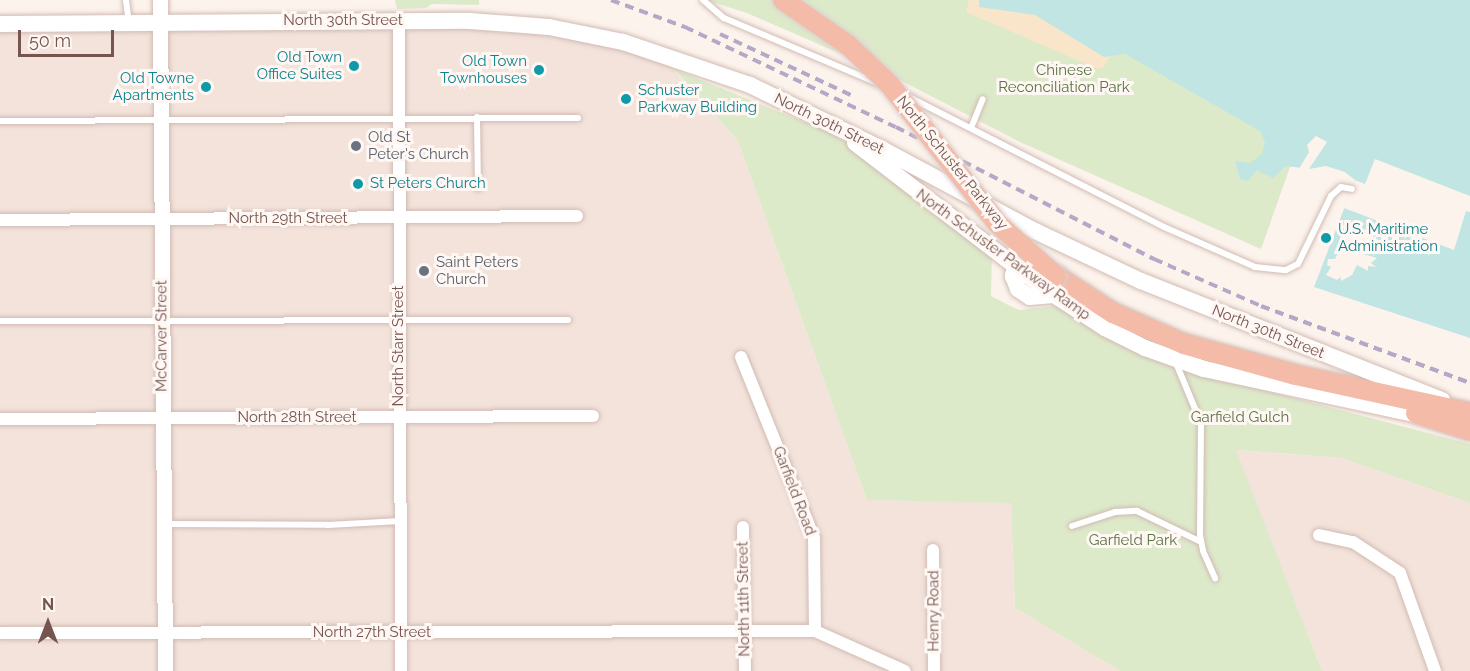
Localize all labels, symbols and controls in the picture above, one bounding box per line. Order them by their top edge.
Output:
street label: North 30th Street [283,12,403,30]
scale bar [21,18,117,56]
text: 50 m [29,30,71,51]
place label: Old Town Office Suites [257,48,342,83]
place label: Old Town Townhouses [440,52,527,87]
marker: Old Town Office Suites [347,59,361,73]
park label: Chinese Reconciliation Park [998,61,1130,96]
marker: Old Town Townhouses [532,63,546,77]
place label: Old Towne Apartments [113,69,194,104]
marker: Old Towne Apartments [199,80,213,94]
place label: Schuster Parkway Building [638,81,757,116]
street label: North 30th Street [771,90,887,158]
marker: Schuster Parkway Building [619,92,633,106]
street label: North Schuster Parkway [892,92,1012,234]
place label: Old St Peter's Church [368,128,469,163]
marker: Old St Peter's Church [349,139,363,153]
place label: St Peters Church [370,175,486,193]
marker: St Peters Church [351,177,365,191]
street label: North Schuster Parkway Ramp [912,186,1094,324]
street label: North 29th Street [228,210,348,228]
place label: U.S. Maritime Administration [1338,220,1438,255]
marker: U.S. Maritime Administration [1319,231,1333,245]
place label: Saint Peters Church [436,253,518,288]
marker: Saint Peters Church [417,264,431,278]
street label: McCarver Street [153,280,171,392]
street label: North Starr Street [390,285,408,407]
street label: North 30th Street [1209,301,1327,363]
street label: North 28th Street [237,409,357,427]
park label: Garfield Gulch [1191,409,1289,427]
street label: Garfield Road [769,444,819,538]
park label: Garfield Park [1089,532,1177,550]
street label: North 11th Street [734,541,754,657]
street label: Henry Road [925,570,943,652]
north arrow [18,593,78,653]
text: N [42,595,54,614]
street label: North 27th Street [313,624,431,642]

